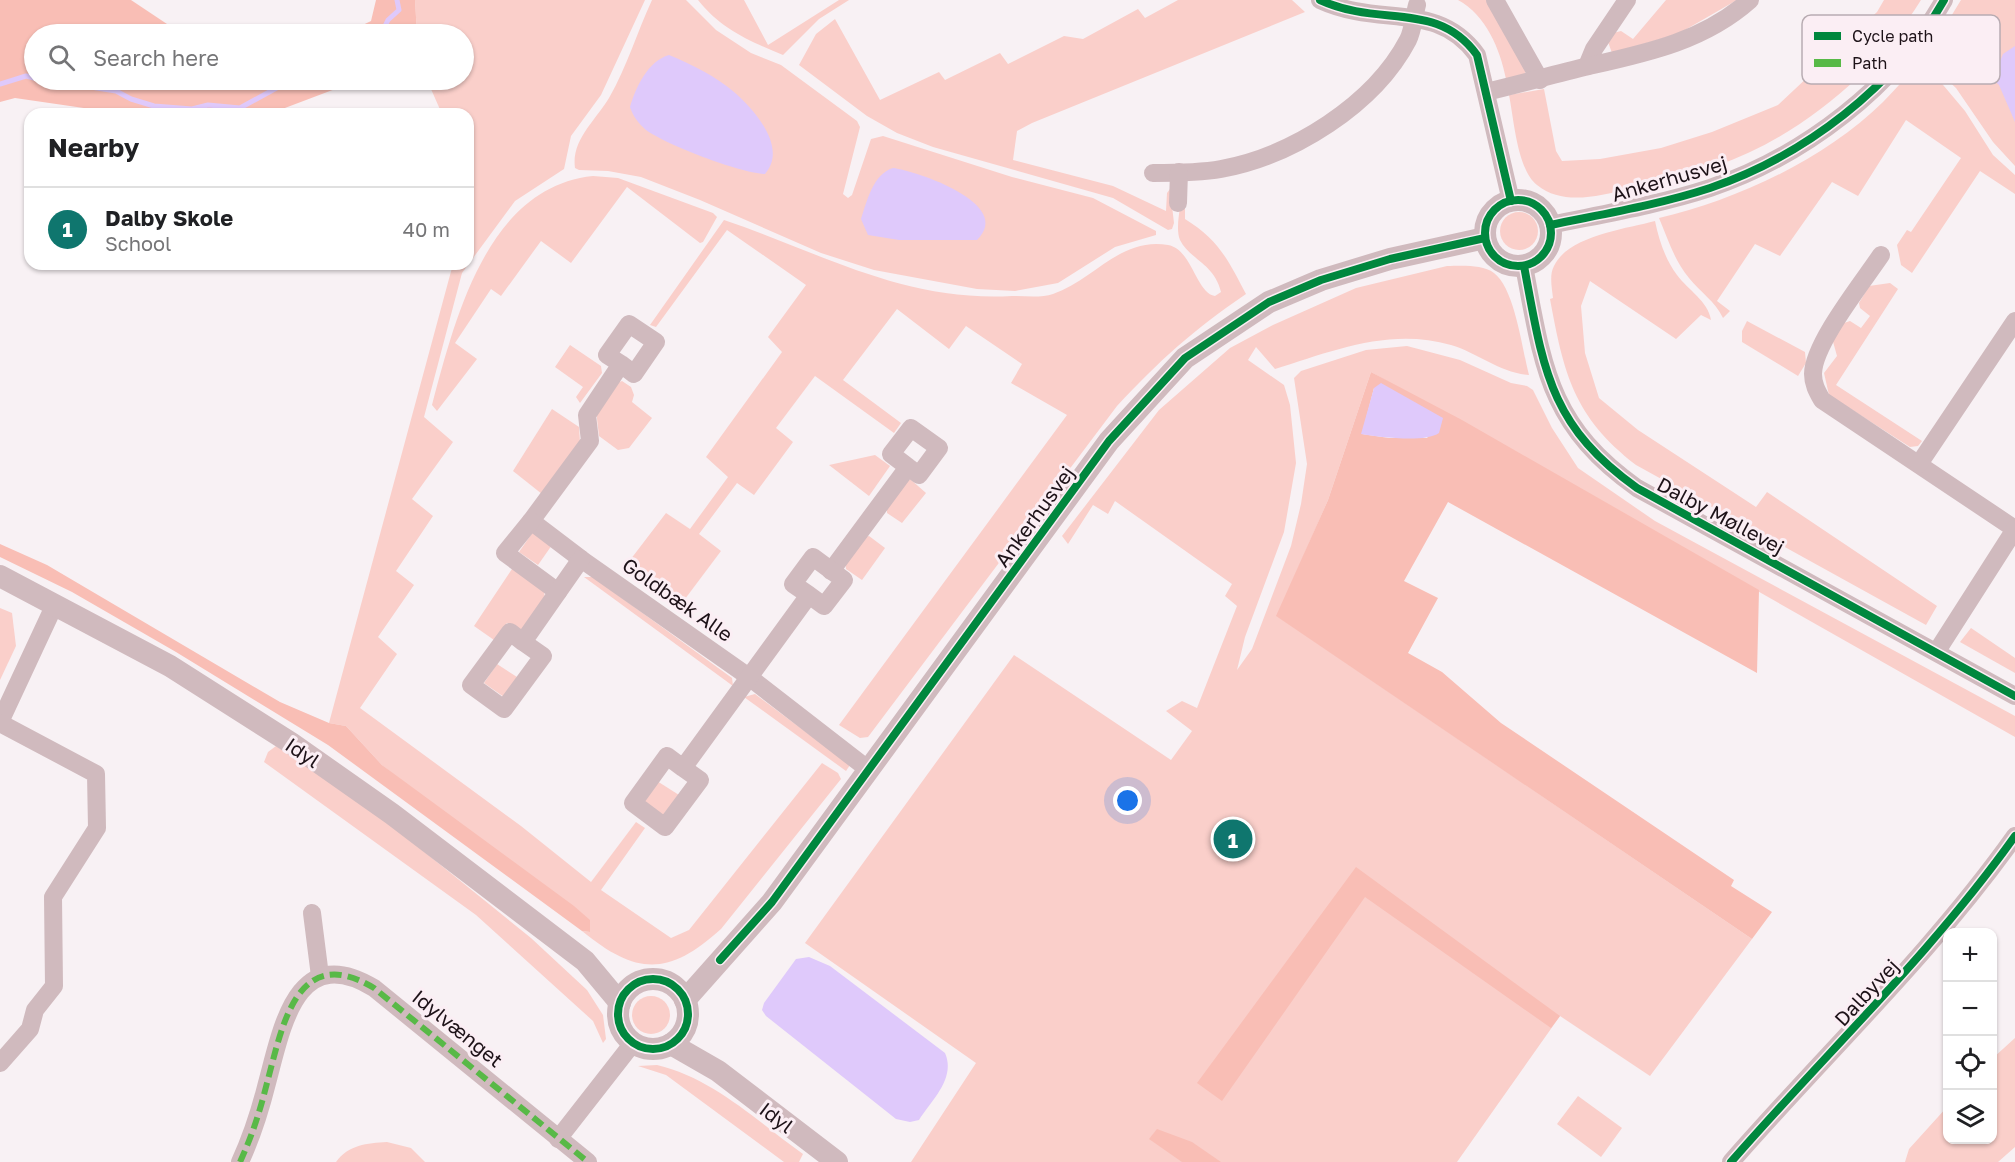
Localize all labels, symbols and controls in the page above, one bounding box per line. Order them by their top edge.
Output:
legend [1802,15,2000,84]
search box [24,24,474,90]
text: Cycle path [1852,26,1933,46]
icon: search [45,41,78,74]
text: Search here [93,44,219,71]
text: Path [1852,53,1887,73]
text: Nearby [48,132,139,163]
street label: Ankerhusvej [1609,150,1729,206]
text: Dalby Skole [105,204,233,231]
text: 1 [62,217,73,241]
text: 40 m [403,217,450,241]
text: School [105,231,171,255]
street label: Ankerhusvej [989,461,1079,571]
street label: Dalby Møllevej [1653,471,1789,559]
street label: Goldbæk Alle [618,552,738,646]
street label: Idyl [281,732,325,772]
your location [1113,786,1142,815]
pin: 1 [1214,816,1252,862]
map controls [1943,928,1997,1144]
button: + [1943,928,1997,982]
street label: Dalbyvej [1829,953,1903,1031]
button: − [1943,982,1997,1036]
street label: Idylvænget [408,984,508,1072]
button: locate [1943,1036,1997,1090]
button: layers [1943,1090,1997,1144]
street label: Idyl [755,1097,799,1137]

